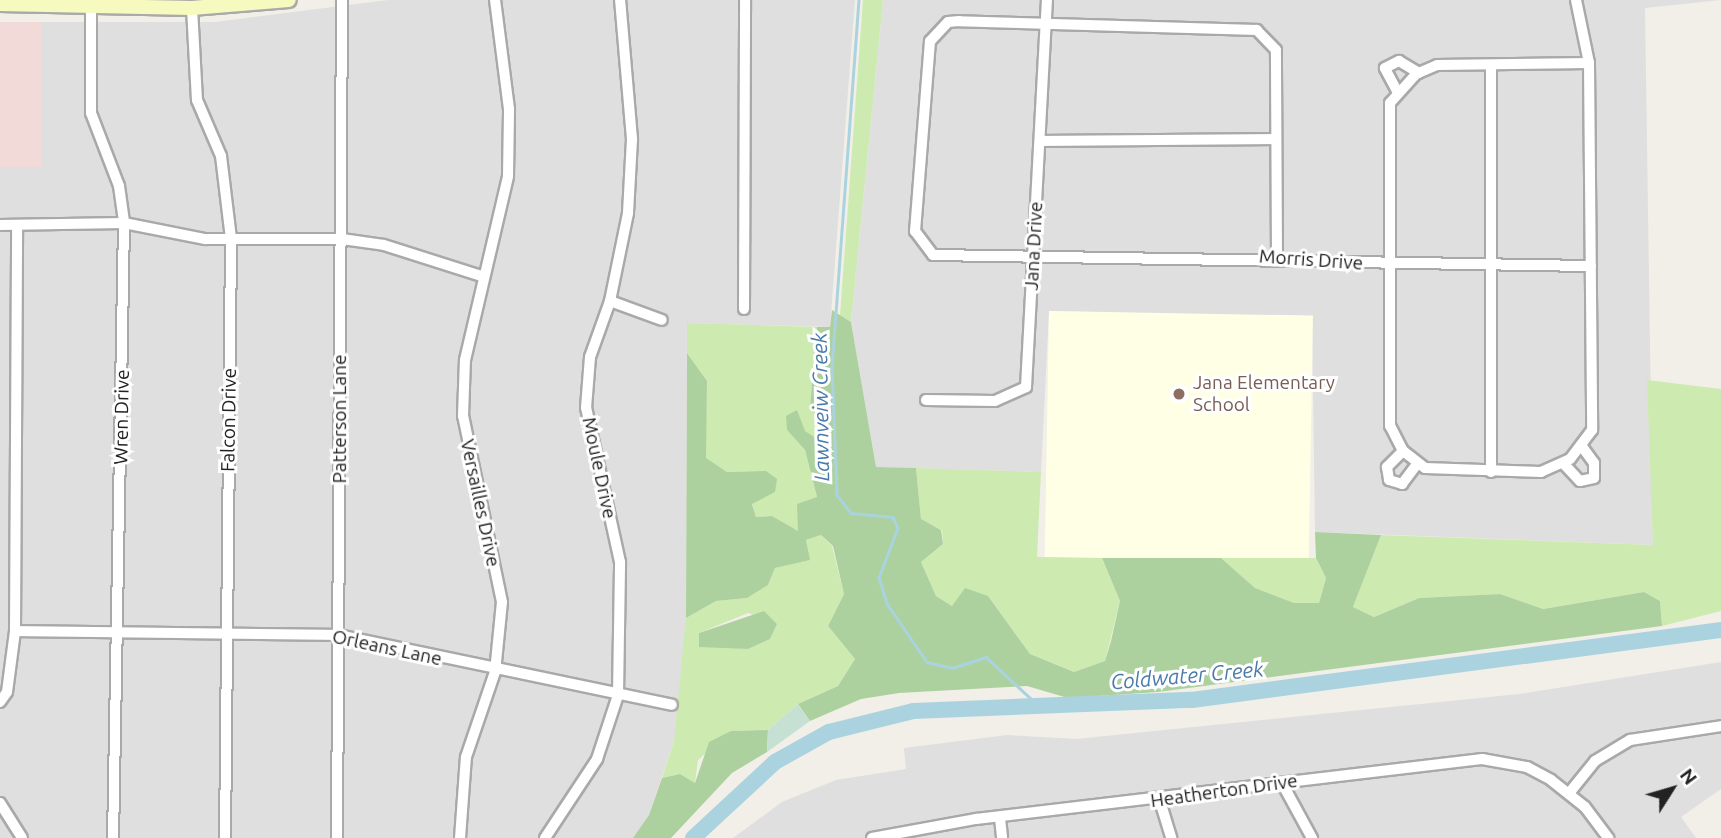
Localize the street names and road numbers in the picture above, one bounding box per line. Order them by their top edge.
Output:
street label: Jana Drive [1020,201,1048,291]
street label: Morris Drive [1258,245,1364,275]
street label: Patterson Lane [329,355,351,483]
street label: Falcon Drive [217,368,241,472]
street label: Wren Drive [110,369,134,465]
street label: Moule Drive [577,415,621,521]
street label: Versailles Drive [455,437,505,569]
street label: Orleans Lane [330,625,444,671]
street label: Heatherton Drive [1149,769,1299,813]

